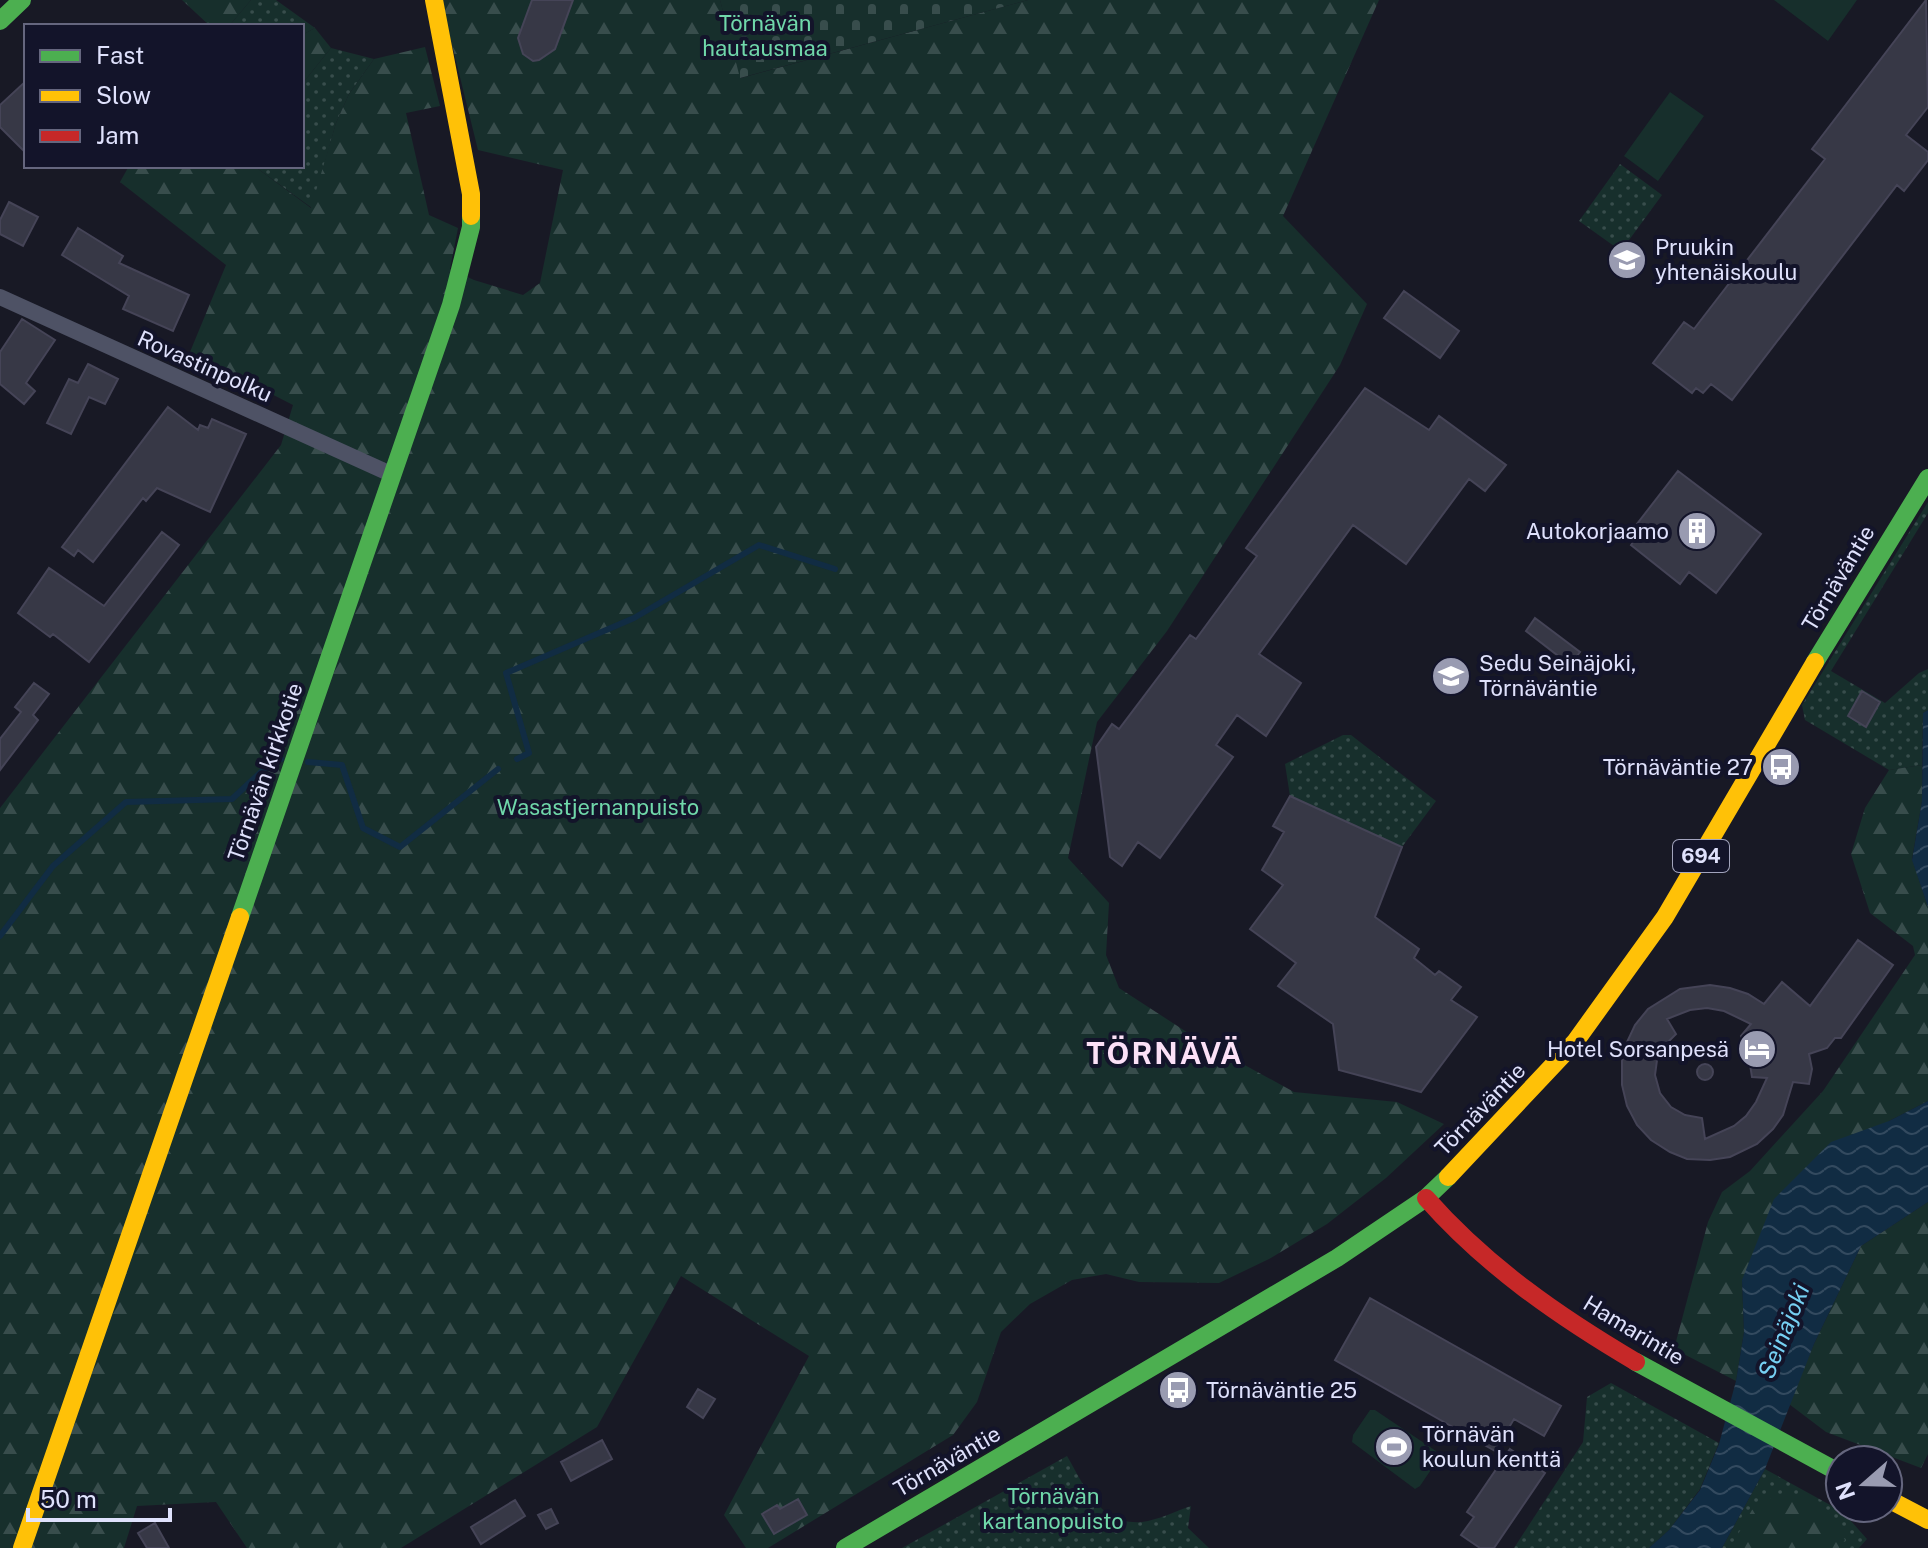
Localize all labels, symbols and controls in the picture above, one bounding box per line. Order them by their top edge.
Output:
park label: Törnävän hautausmaa [702,10,828,61]
legend [24,24,304,168]
text: Fast [96,41,144,69]
text: Slow [96,81,151,109]
text: Jam [96,121,139,149]
place label: Pruukin yhtenäiskoulu [1655,234,1797,285]
school or university icon: Pruukin yhtenäiskoulu [1606,239,1648,281]
street label: Rovastinpolku [134,325,276,407]
building icon: Autokorjaamo [1676,510,1718,552]
place label: Autokorjaamo [1526,518,1669,544]
street label: Törnäväntie [1796,520,1880,636]
place label: Sedu Seinäjoki, Törnäväntie [1479,650,1636,701]
school or university icon: Sedu Seinäjoki, Törnäväntie [1430,655,1472,697]
street label: Törnävän kirkkotie [222,679,308,865]
bus stop icon: Törnäväntie 27 [1760,746,1802,788]
place label: Törnäväntie 27 [1603,754,1753,780]
park label: Wasastjernanpuisto [497,794,699,820]
road number: 694 [1673,840,1729,872]
hotel icon: Hotel Sorsanpesä [1736,1028,1778,1070]
district label: TÖRNÄVÄ [1086,1035,1244,1071]
place label: Hotel Sorsanpesä [1547,1036,1729,1062]
street label: Törnäväntie [1429,1057,1531,1161]
water label: Seinäjoki [1751,1280,1815,1382]
street label: Hamarintie [1579,1290,1689,1370]
bus stop icon: Törnäväntie 25 [1157,1369,1199,1411]
place label: Törnäväntie 25 [1206,1377,1357,1403]
street label: Törnäväntie [889,1420,1005,1502]
place label: Törnävän koulun kenttä [1422,1421,1561,1472]
sports icon: Törnävän koulun kenttä [1373,1426,1415,1468]
north arrow [1824,1444,1904,1524]
scale bar [28,1472,170,1522]
text: N [1830,1478,1860,1503]
park label: Törnävän kartanopuisto [982,1483,1124,1534]
text: 50 m [40,1485,97,1513]

